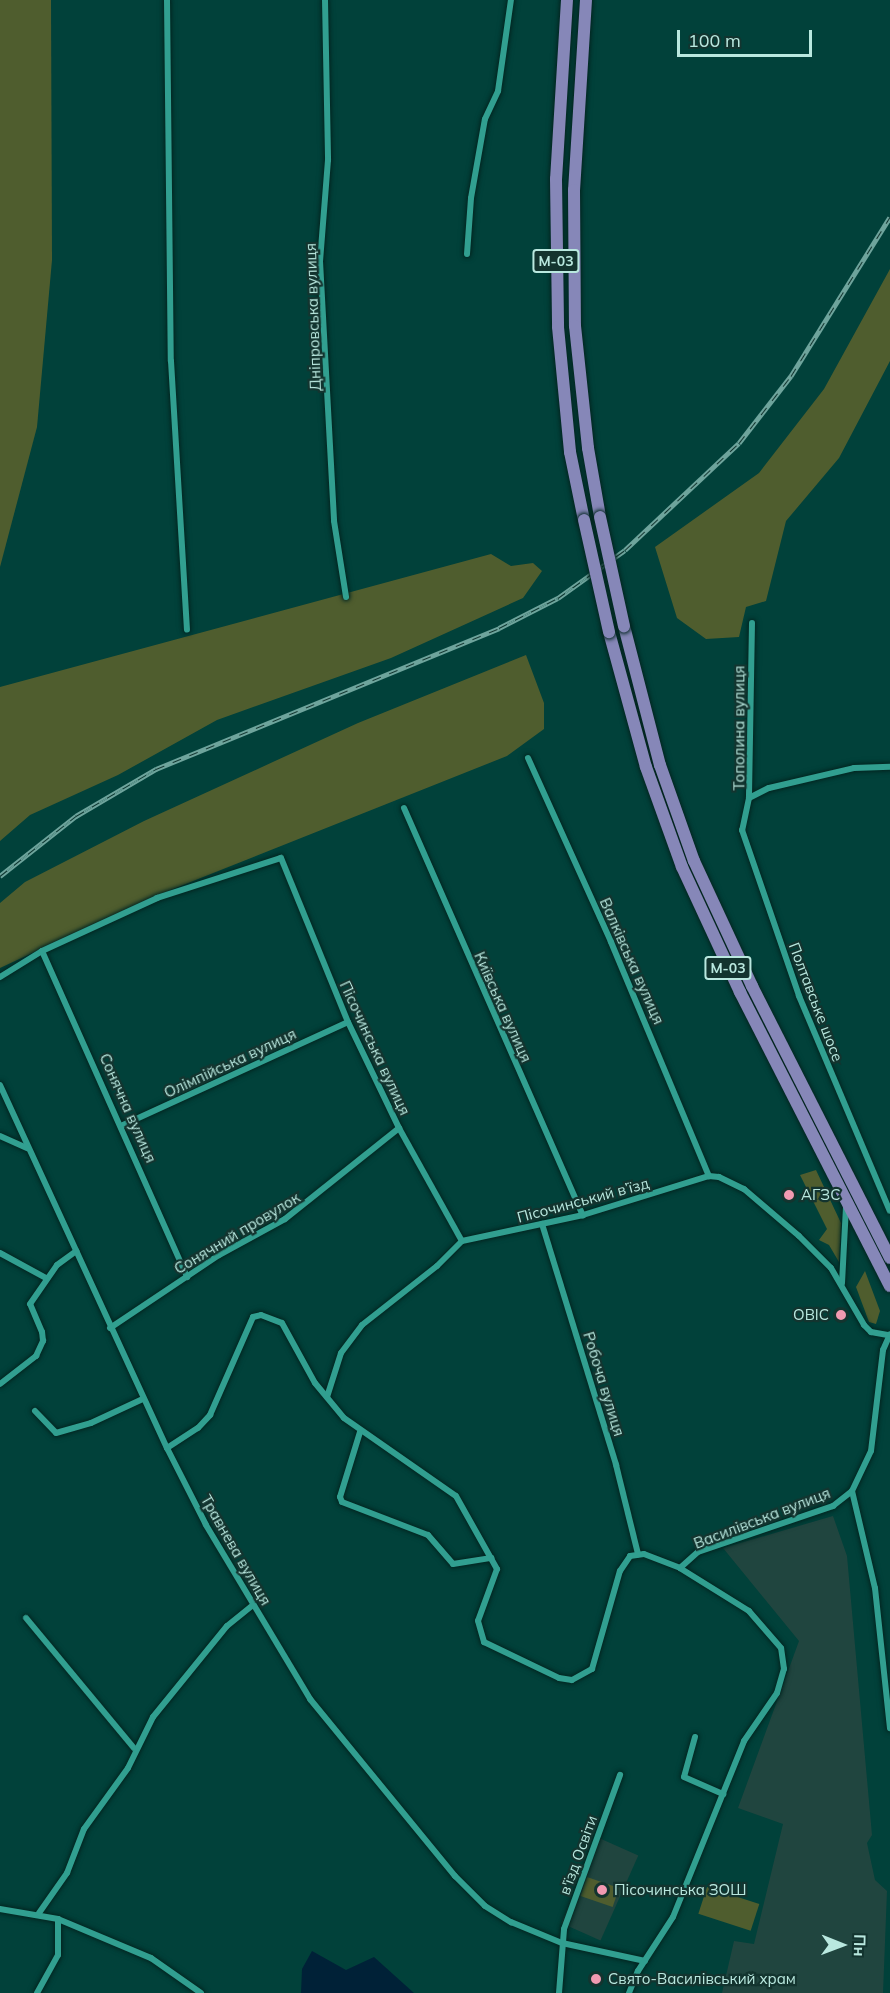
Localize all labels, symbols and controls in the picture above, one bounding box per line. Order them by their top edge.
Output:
scale bar [680,18,815,56]
text: 100 m [688,29,741,52]
street label: Дніпровська вулиця [301,243,325,391]
road number: М-03 [532,250,580,272]
street label: Тополина вулиця [730,665,748,791]
street label: Валківська вулиця [596,895,668,1027]
street label: Полтавське шосе [785,940,847,1064]
street label: Київська вулиця [471,949,535,1065]
road number: М-03 [704,957,752,979]
street label: Пісочинська вулиця [336,978,414,1118]
street label: Олімпійська вулиця [161,1024,299,1102]
street label: Сонячна вулиця [96,1051,160,1165]
street label: Пісочинський в’їзд [515,1174,651,1226]
place label: АГЗС [801,1186,840,1204]
street label: Сонячний провулок [171,1188,303,1278]
marker: АГЗС [782,1188,796,1202]
place label: ОВІС [793,1306,829,1324]
marker: ОВІС [834,1308,848,1322]
street label: Робоча вулиця [580,1330,628,1438]
street label: Василівська вулиця [691,1484,833,1552]
street label: Травнева вулиця [197,1492,275,1608]
street label: в'їзд Освіти [555,1813,601,1897]
place label: Пісочинська ЗОШ [614,1881,746,1899]
marker: Пісочинська ЗОШ [595,1883,609,1897]
north arrow [812,1915,872,1975]
text: Пн [850,1934,870,1957]
place label: Свято-Василівський храм [608,1970,796,1988]
marker: Свято-Василівський храм [589,1972,603,1986]

